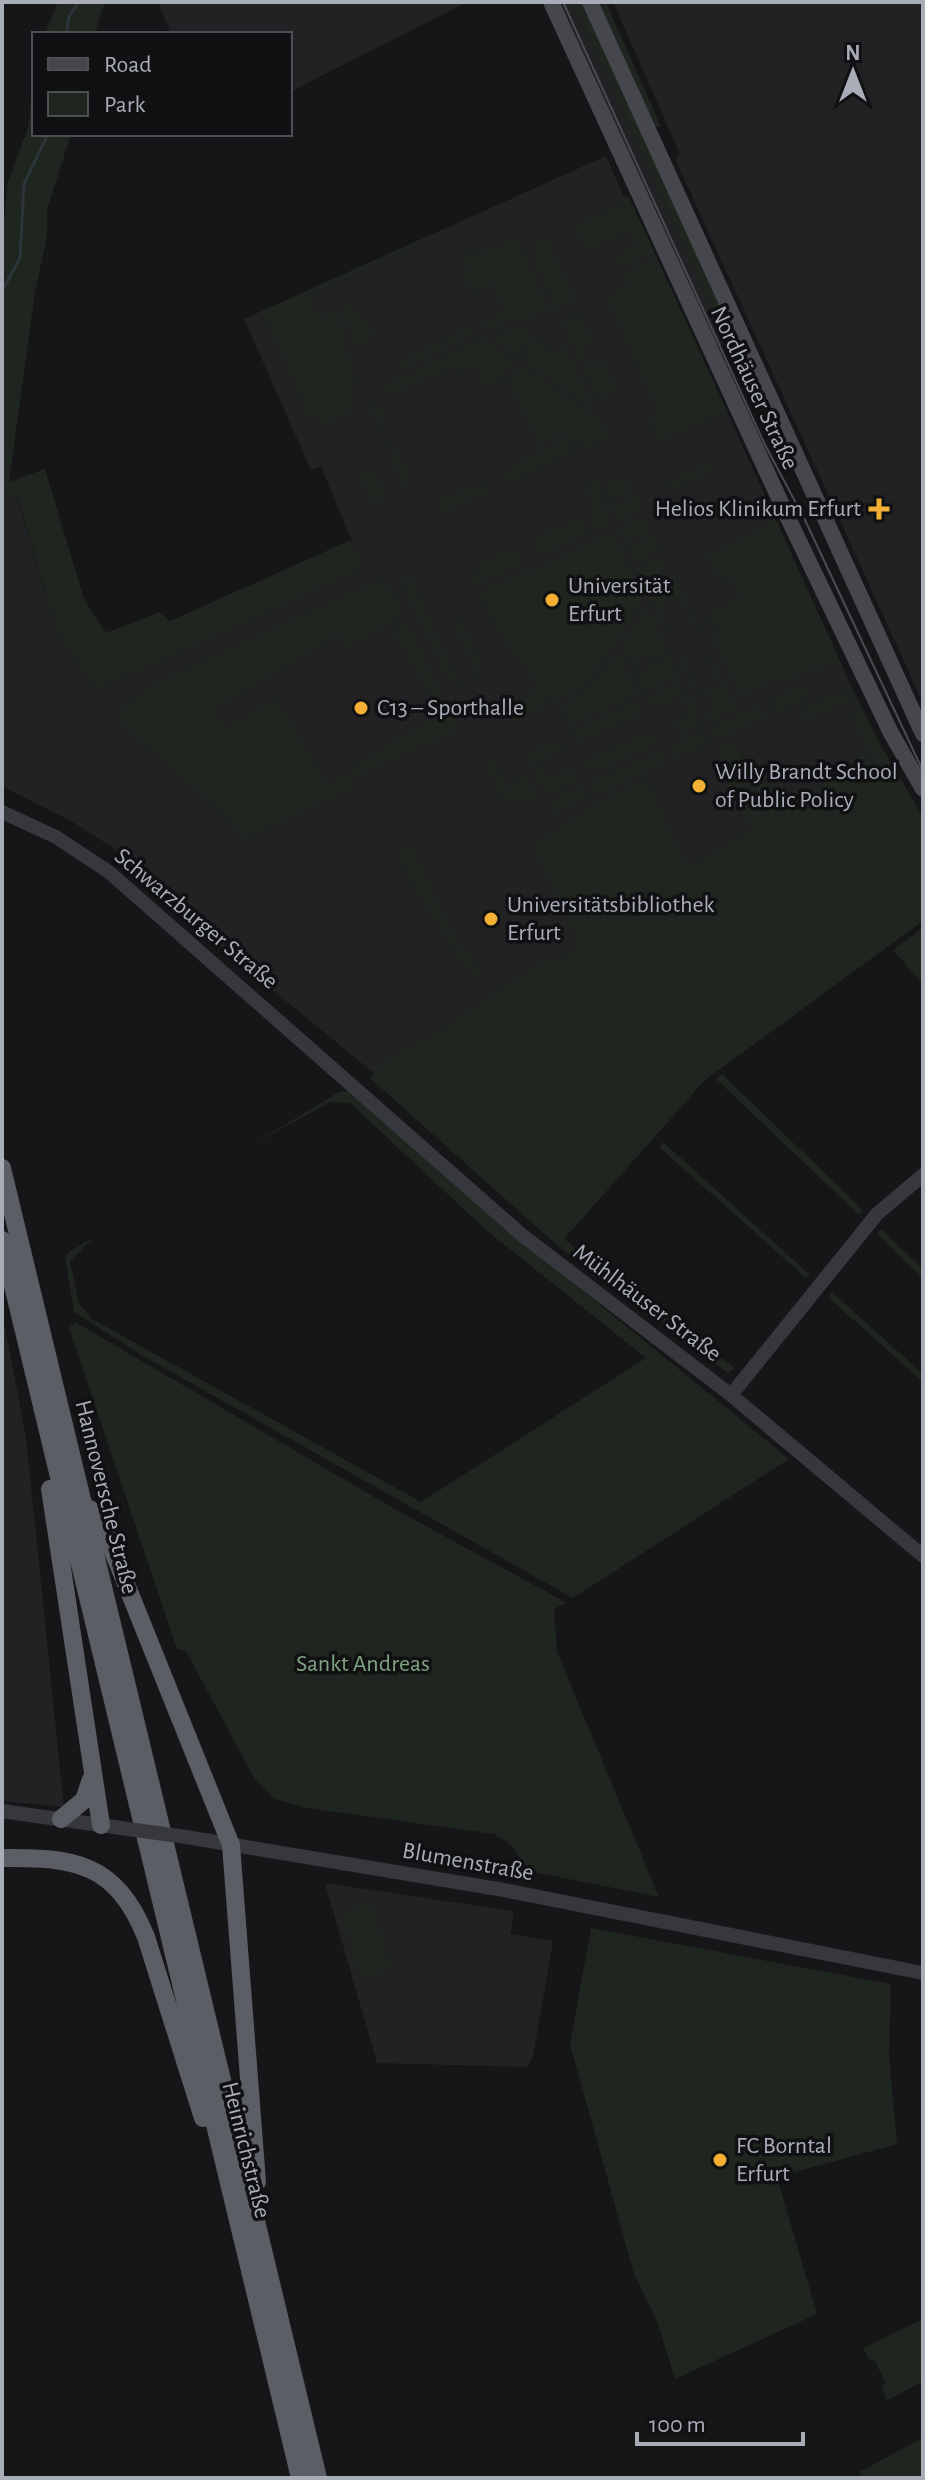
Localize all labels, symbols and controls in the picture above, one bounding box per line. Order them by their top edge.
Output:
legend [32,32,292,136]
north arrow [813,32,893,112]
text: N [845,42,861,64]
text: Road [104,53,152,77]
text: Park [104,93,145,117]
street label: Nordhäuser Straße [706,303,802,473]
place label: Helios Klinikum Erfurt [655,497,861,521]
marker: Helios Klinikum Erfurt [868,498,890,520]
place label: Universität Erfurt [568,574,671,626]
marker: Universität Erfurt [543,591,561,609]
place label: C13 – Sporthalle [377,696,524,720]
marker: C13 – Sporthalle [352,699,370,717]
place label: Willy Brandt School of Public Policy [715,760,898,812]
marker: Willy Brandt School of Public Policy [690,777,708,795]
street label: Schwarzburger Straße [110,844,282,994]
place label: Universitätsbibliothek Erfurt [507,893,715,945]
marker: Universitätsbibliothek Erfurt [482,910,500,928]
street label: Mühlhäuser Straße [568,1240,726,1366]
street label: Hannoversche Straße [70,1398,142,1596]
park label: Sankt Andreas [296,1652,430,1676]
street label: Blumenstraße [400,1839,536,1885]
street label: Heinrichstraße [217,2079,275,2221]
place label: FC Borntal Erfurt [736,2134,832,2186]
marker: FC Borntal Erfurt [711,2151,729,2169]
scale bar [637,2396,803,2446]
text: 100 m [649,2413,706,2437]

